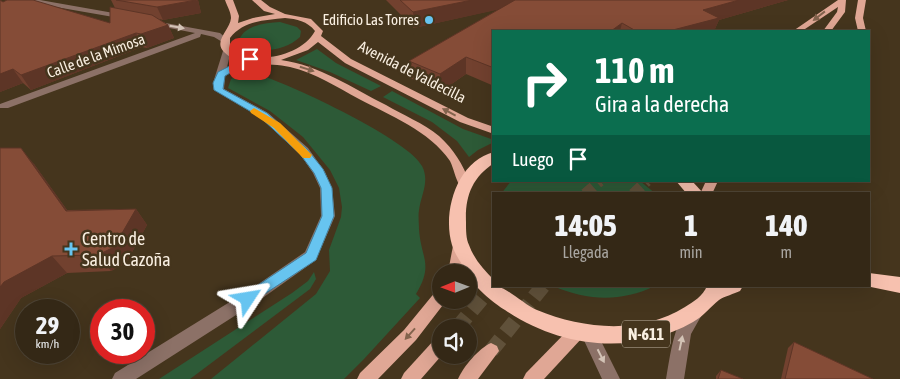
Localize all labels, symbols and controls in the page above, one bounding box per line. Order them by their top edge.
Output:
place label: Edificio Las Torres [323,11,419,28]
one-way arrow [812,11,826,21]
marker: Edificio Las Torres [423,14,435,26]
one-way arrow [169,23,185,31]
street label: Calle de la Mimosa [45,30,147,81]
street label: Avenida de Valdecilla [356,37,469,106]
pin [229,38,271,80]
icon: arrive [236,45,264,73]
icon: right [512,50,577,115]
text: 110 m [595,50,674,90]
one-way arrow [300,66,315,74]
text: Gira a la derecha [595,91,729,117]
one-way arrow [442,108,456,116]
icon: arrive [564,145,592,173]
text: Luego [512,148,554,170]
text: 14:05 [555,208,617,242]
text: 1 [684,208,698,242]
text: 140 [765,208,807,242]
place label: Centro de Salud Cazoña [82,228,171,270]
marker: Centro de Salud Cazoña [64,242,78,256]
text: Llegada [562,243,609,261]
text: min [680,243,703,261]
text: m [780,243,792,261]
north arrow [432,264,478,309]
map controls [432,264,477,364]
position arrow [221,272,273,324]
speed limit sign: 30 [90,299,155,364]
text: 29 [36,311,59,339]
button: sound [432,319,477,364]
road number: N-611 [622,320,670,348]
one-way arrow [405,328,416,341]
one-way arrow [677,334,685,350]
text: km/h [36,337,59,351]
one-way arrow [597,349,605,363]

